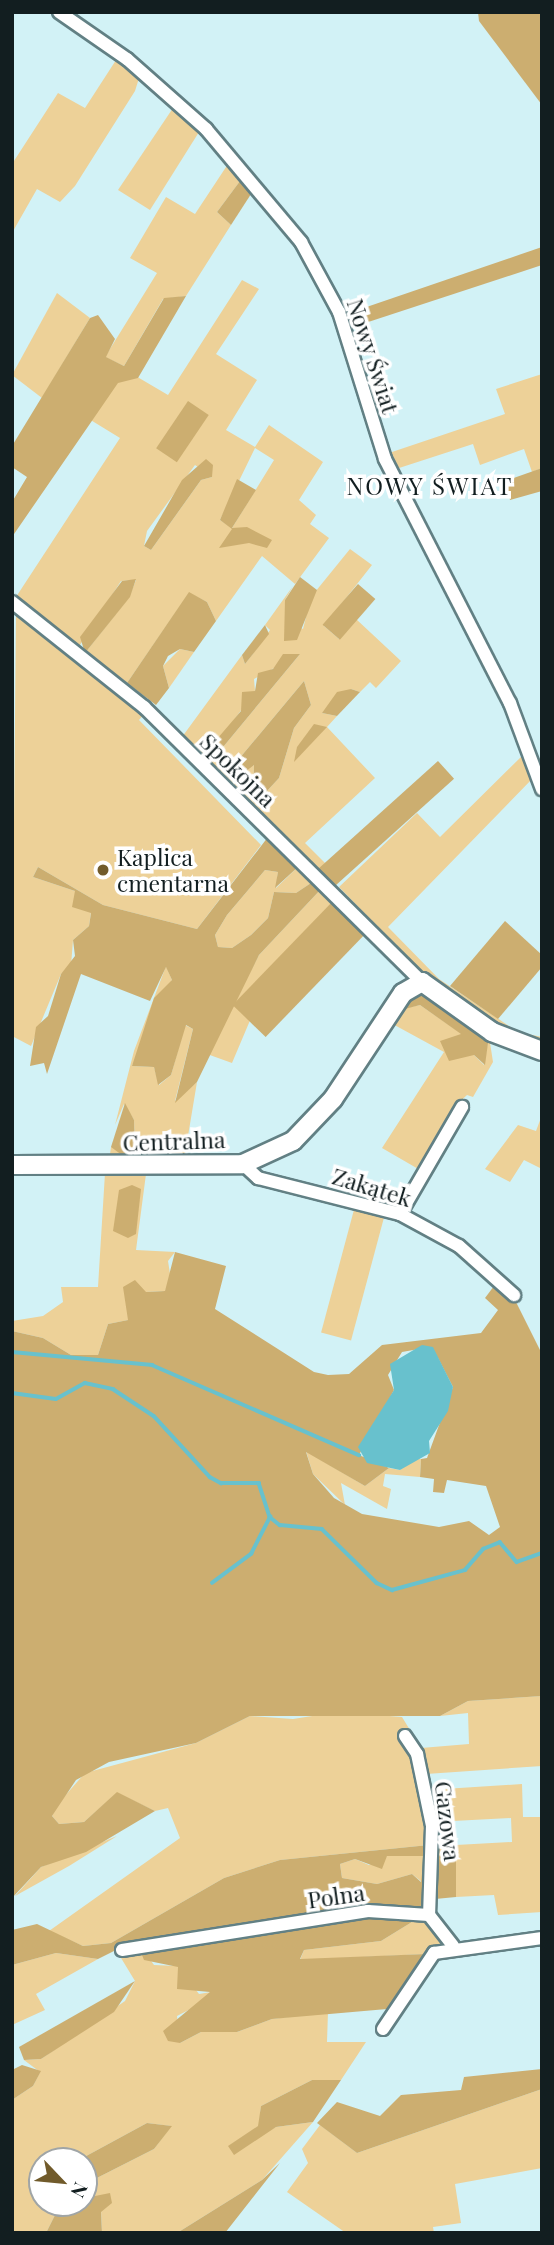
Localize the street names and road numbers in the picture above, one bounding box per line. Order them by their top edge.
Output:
street label: Nowy Świat [341,295,405,417]
street label: Spokojna [195,727,281,813]
street label: Centralna [122,1125,226,1157]
street label: Zakątek [329,1162,415,1212]
street label: Gazowa [429,1780,467,1862]
street label: Polna [306,1878,366,1914]

